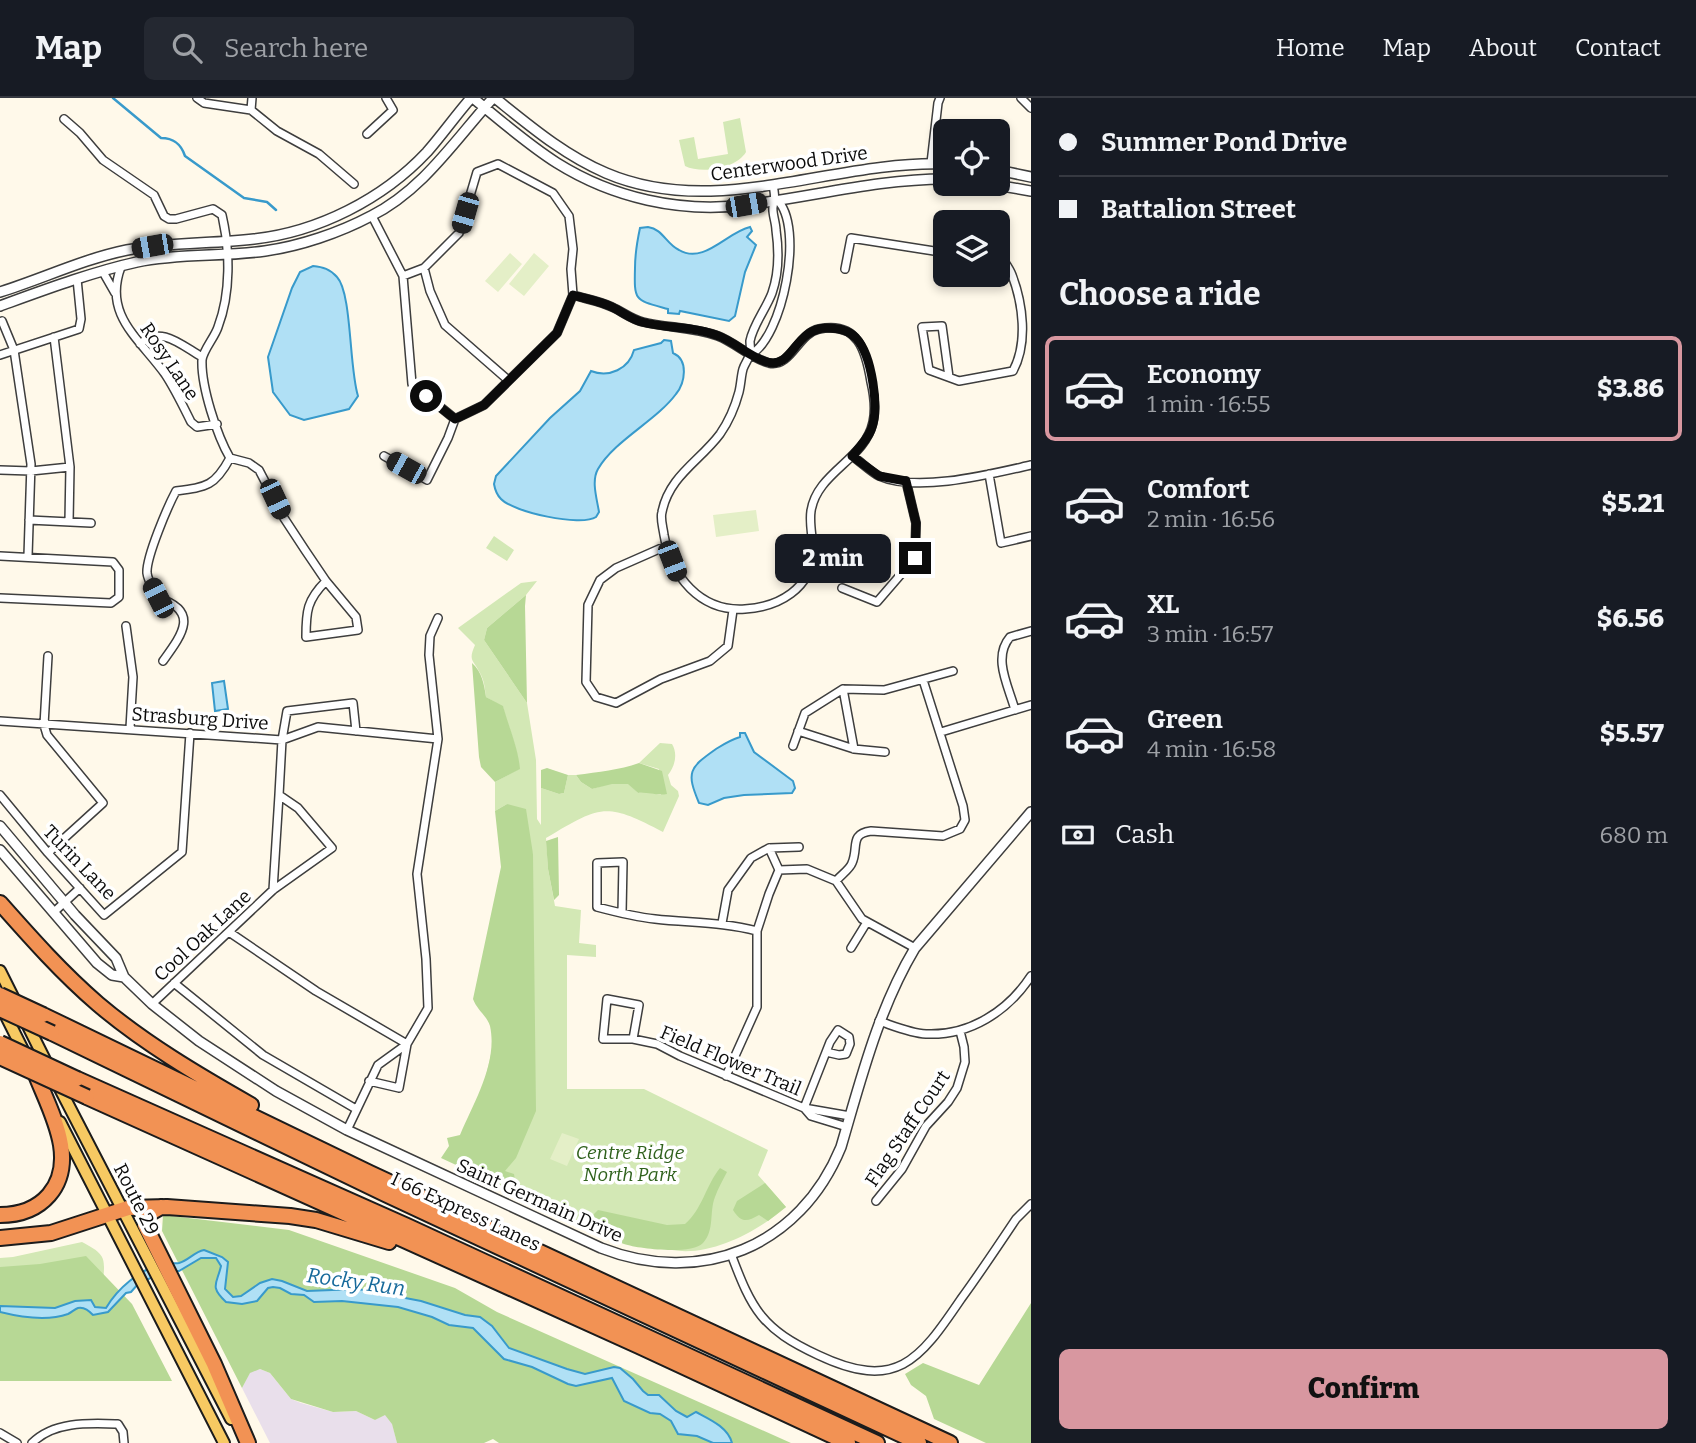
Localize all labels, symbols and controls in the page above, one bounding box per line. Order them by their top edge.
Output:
search box [144,17,634,80]
text: Map [35,28,102,68]
icon: search [168,29,206,67]
text: Search here [224,33,368,64]
text: Home [1276,34,1345,62]
text: Map [1383,34,1431,62]
text: About [1469,34,1537,62]
text: Contact [1575,34,1661,62]
map controls [933,119,1010,287]
button: locate [933,119,1010,196]
text: Summer Pond Drive [1101,127,1347,158]
street label: Centerwood Drive [709,141,869,186]
car [450,190,481,236]
car [724,191,769,219]
text: Battalion Street [1101,194,1296,225]
button: layers [933,210,1010,287]
car [130,232,175,260]
text: Choose a ride [1059,275,1260,313]
street label: Rosy Lane [135,318,204,404]
icon: car [1063,357,1126,420]
text: Economy [1147,359,1261,390]
text: $3.86 [1597,373,1664,404]
route start [410,380,442,412]
text: 1 min · 16:55 [1147,390,1271,418]
car [383,449,430,487]
icon: car [1063,472,1126,535]
text: Comfort [1147,474,1250,505]
car [257,476,294,522]
text: $5.21 [1602,488,1664,519]
text: 2 min · 16:56 [1147,505,1275,533]
callout: 2 min [775,533,890,582]
car [655,538,690,584]
route end [899,542,931,574]
text: 2 min [802,544,864,572]
car [140,575,177,621]
icon: car [1063,587,1126,650]
text: XL [1147,589,1179,620]
text: $6.56 [1597,603,1664,634]
text: 3 min · 16:57 [1147,620,1273,648]
street label: Strasburg Drive [131,702,269,735]
icon: car [1063,702,1126,765]
text: Green [1147,704,1223,735]
text: $5.57 [1600,718,1664,749]
text: 4 min · 16:58 [1147,735,1276,763]
icon: cash [1059,816,1097,854]
text: Cash [1115,819,1174,850]
street label: Turin Lane [38,820,121,905]
text: 680 m [1599,821,1668,849]
street label: Cool Oak Lane [149,884,256,986]
street label: Field Flower Trail [657,1020,805,1101]
street label: Flag Staff Court [860,1066,955,1191]
park label: Centre Ridge North Park [576,1141,685,1186]
street label: Saint Germain Drive [453,1154,626,1247]
street label: Route 29 [109,1160,164,1239]
street label: I 66 Express Lanes [388,1167,544,1256]
water label: Rocky Run [305,1262,407,1302]
button: Confirm [1059,1349,1668,1429]

